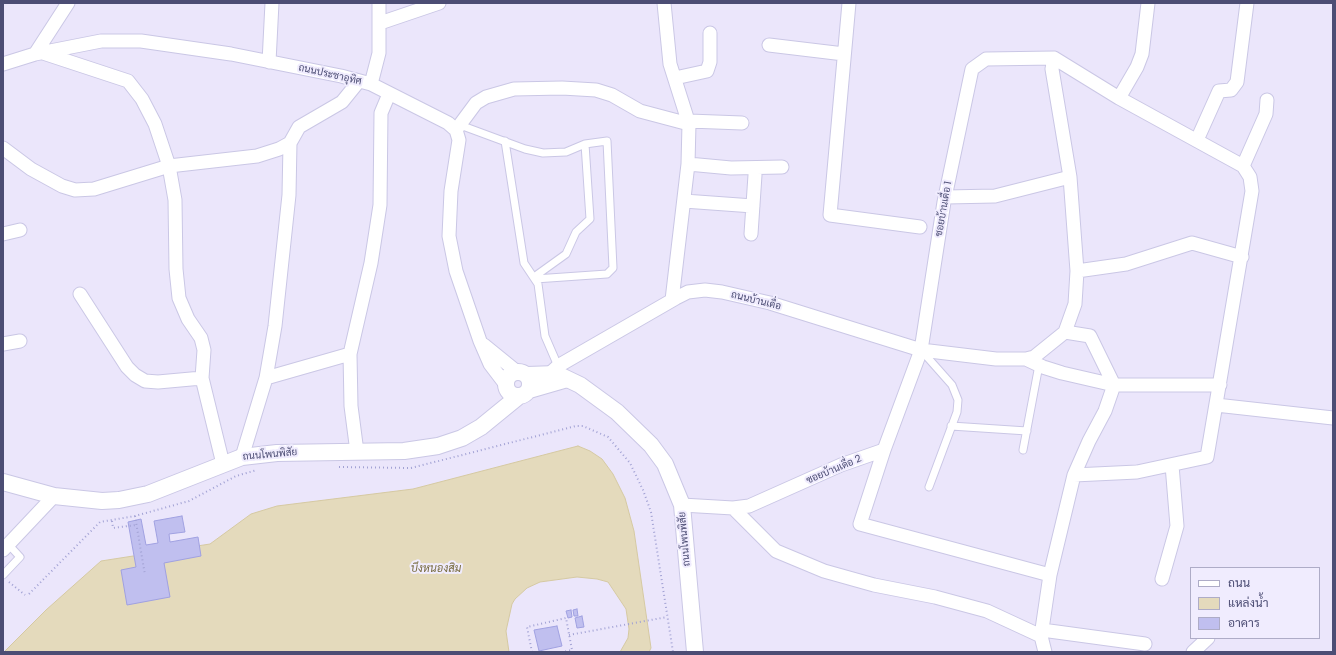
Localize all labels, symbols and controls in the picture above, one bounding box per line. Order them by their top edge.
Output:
street label: ถนนประชาอุทิศ [297,62,363,88]
street label: ซอยบ้านเดื่อ 1 [933,180,955,238]
street label: ถนนบ้านเดื่อ [730,289,782,313]
street label: ถนนโพนพิสัย [242,447,298,463]
street label: ซอยบ้านเดื่อ 2 [805,453,863,487]
street label: ถนนโพนพิสัย [677,511,693,567]
water label: บึงหนองสิม [411,562,461,576]
legend [1190,567,1320,639]
text: ถนน [1228,574,1250,591]
text: แหล่งน้ำ [1228,594,1268,611]
text: อาคาร [1228,614,1260,631]

